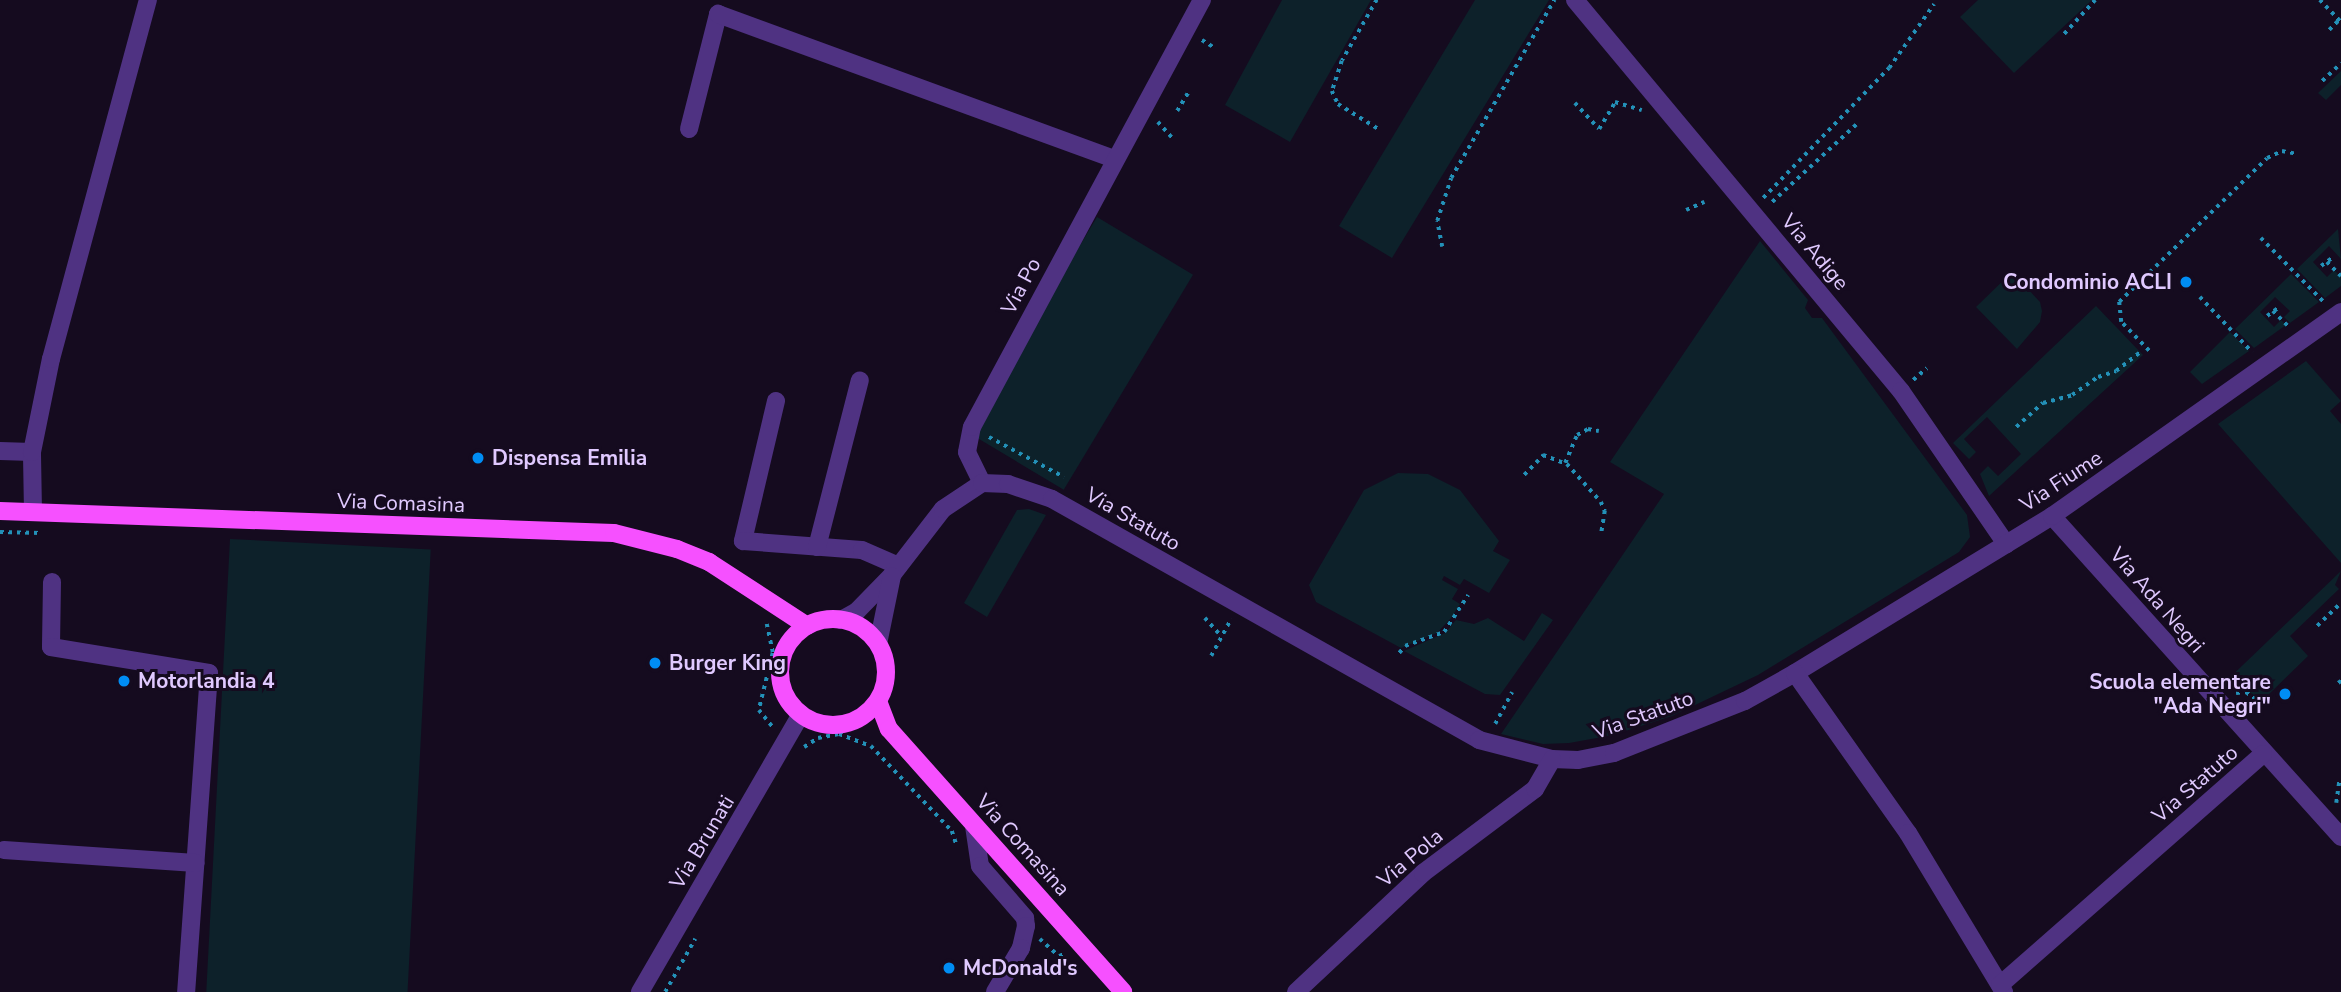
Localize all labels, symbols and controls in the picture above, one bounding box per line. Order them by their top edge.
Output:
street label: Via Adige [1776,209,1854,295]
street label: Via Po [996,253,1046,319]
place label: Condominio ACLI [2003,269,2172,295]
marker: Condominio ACLI [2178,274,2194,290]
place label: Dispensa Emilia [492,445,647,471]
street label: Via Fiume [2015,445,2107,517]
marker: Dispensa Emilia [470,450,486,466]
street label: Via Statuto [1081,482,1185,556]
street label: Via Comasina [337,488,465,518]
street label: Via Ada Negri [2104,542,2210,658]
place label: Burger King [669,650,786,676]
marker: Burger King [647,655,663,671]
place label: Motorlandia 4 [138,668,275,694]
place label: Scuola elementare "Ada Negri" [2089,669,2271,719]
marker: Motorlandia 4 [116,673,132,689]
street label: Via Statuto [1589,685,1697,745]
marker: Scuola elementare "Ada Negri" [2277,686,2293,702]
street label: Via Statuto [2147,740,2243,828]
street label: Via Comasina [971,789,1075,901]
street label: Via Brunati [664,791,740,893]
street label: Via Pola [1372,823,1448,893]
place label: McDonald's [963,955,1078,981]
marker: McDonald's [941,960,957,976]

